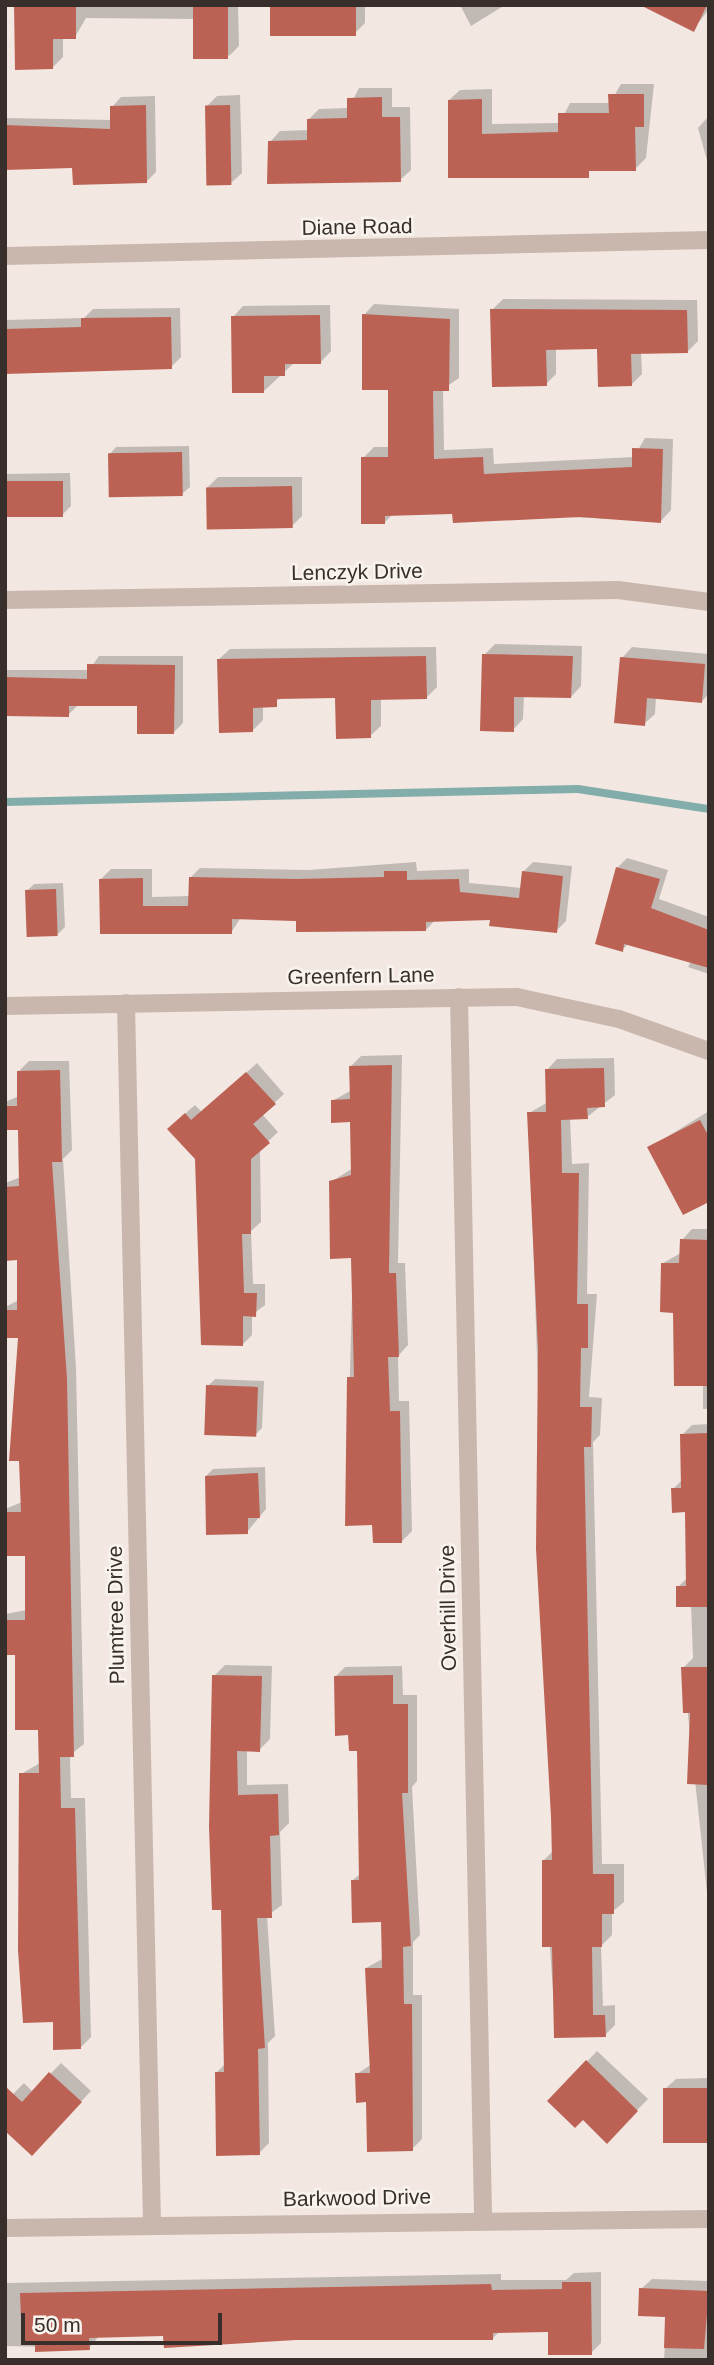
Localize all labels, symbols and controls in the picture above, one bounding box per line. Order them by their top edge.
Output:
street label: Diane Road [301,213,413,241]
street label: Lenczyk Drive [291,558,423,586]
street label: Greenfern Lane [287,962,435,990]
street label: Plumtree Drive [102,1545,130,1685]
street label: Overhill Drive [434,1545,462,1671]
street label: Barkwood Drive [283,2184,431,2212]
scale bar [24,2298,226,2342]
text: 50 m [34,2313,81,2336]

